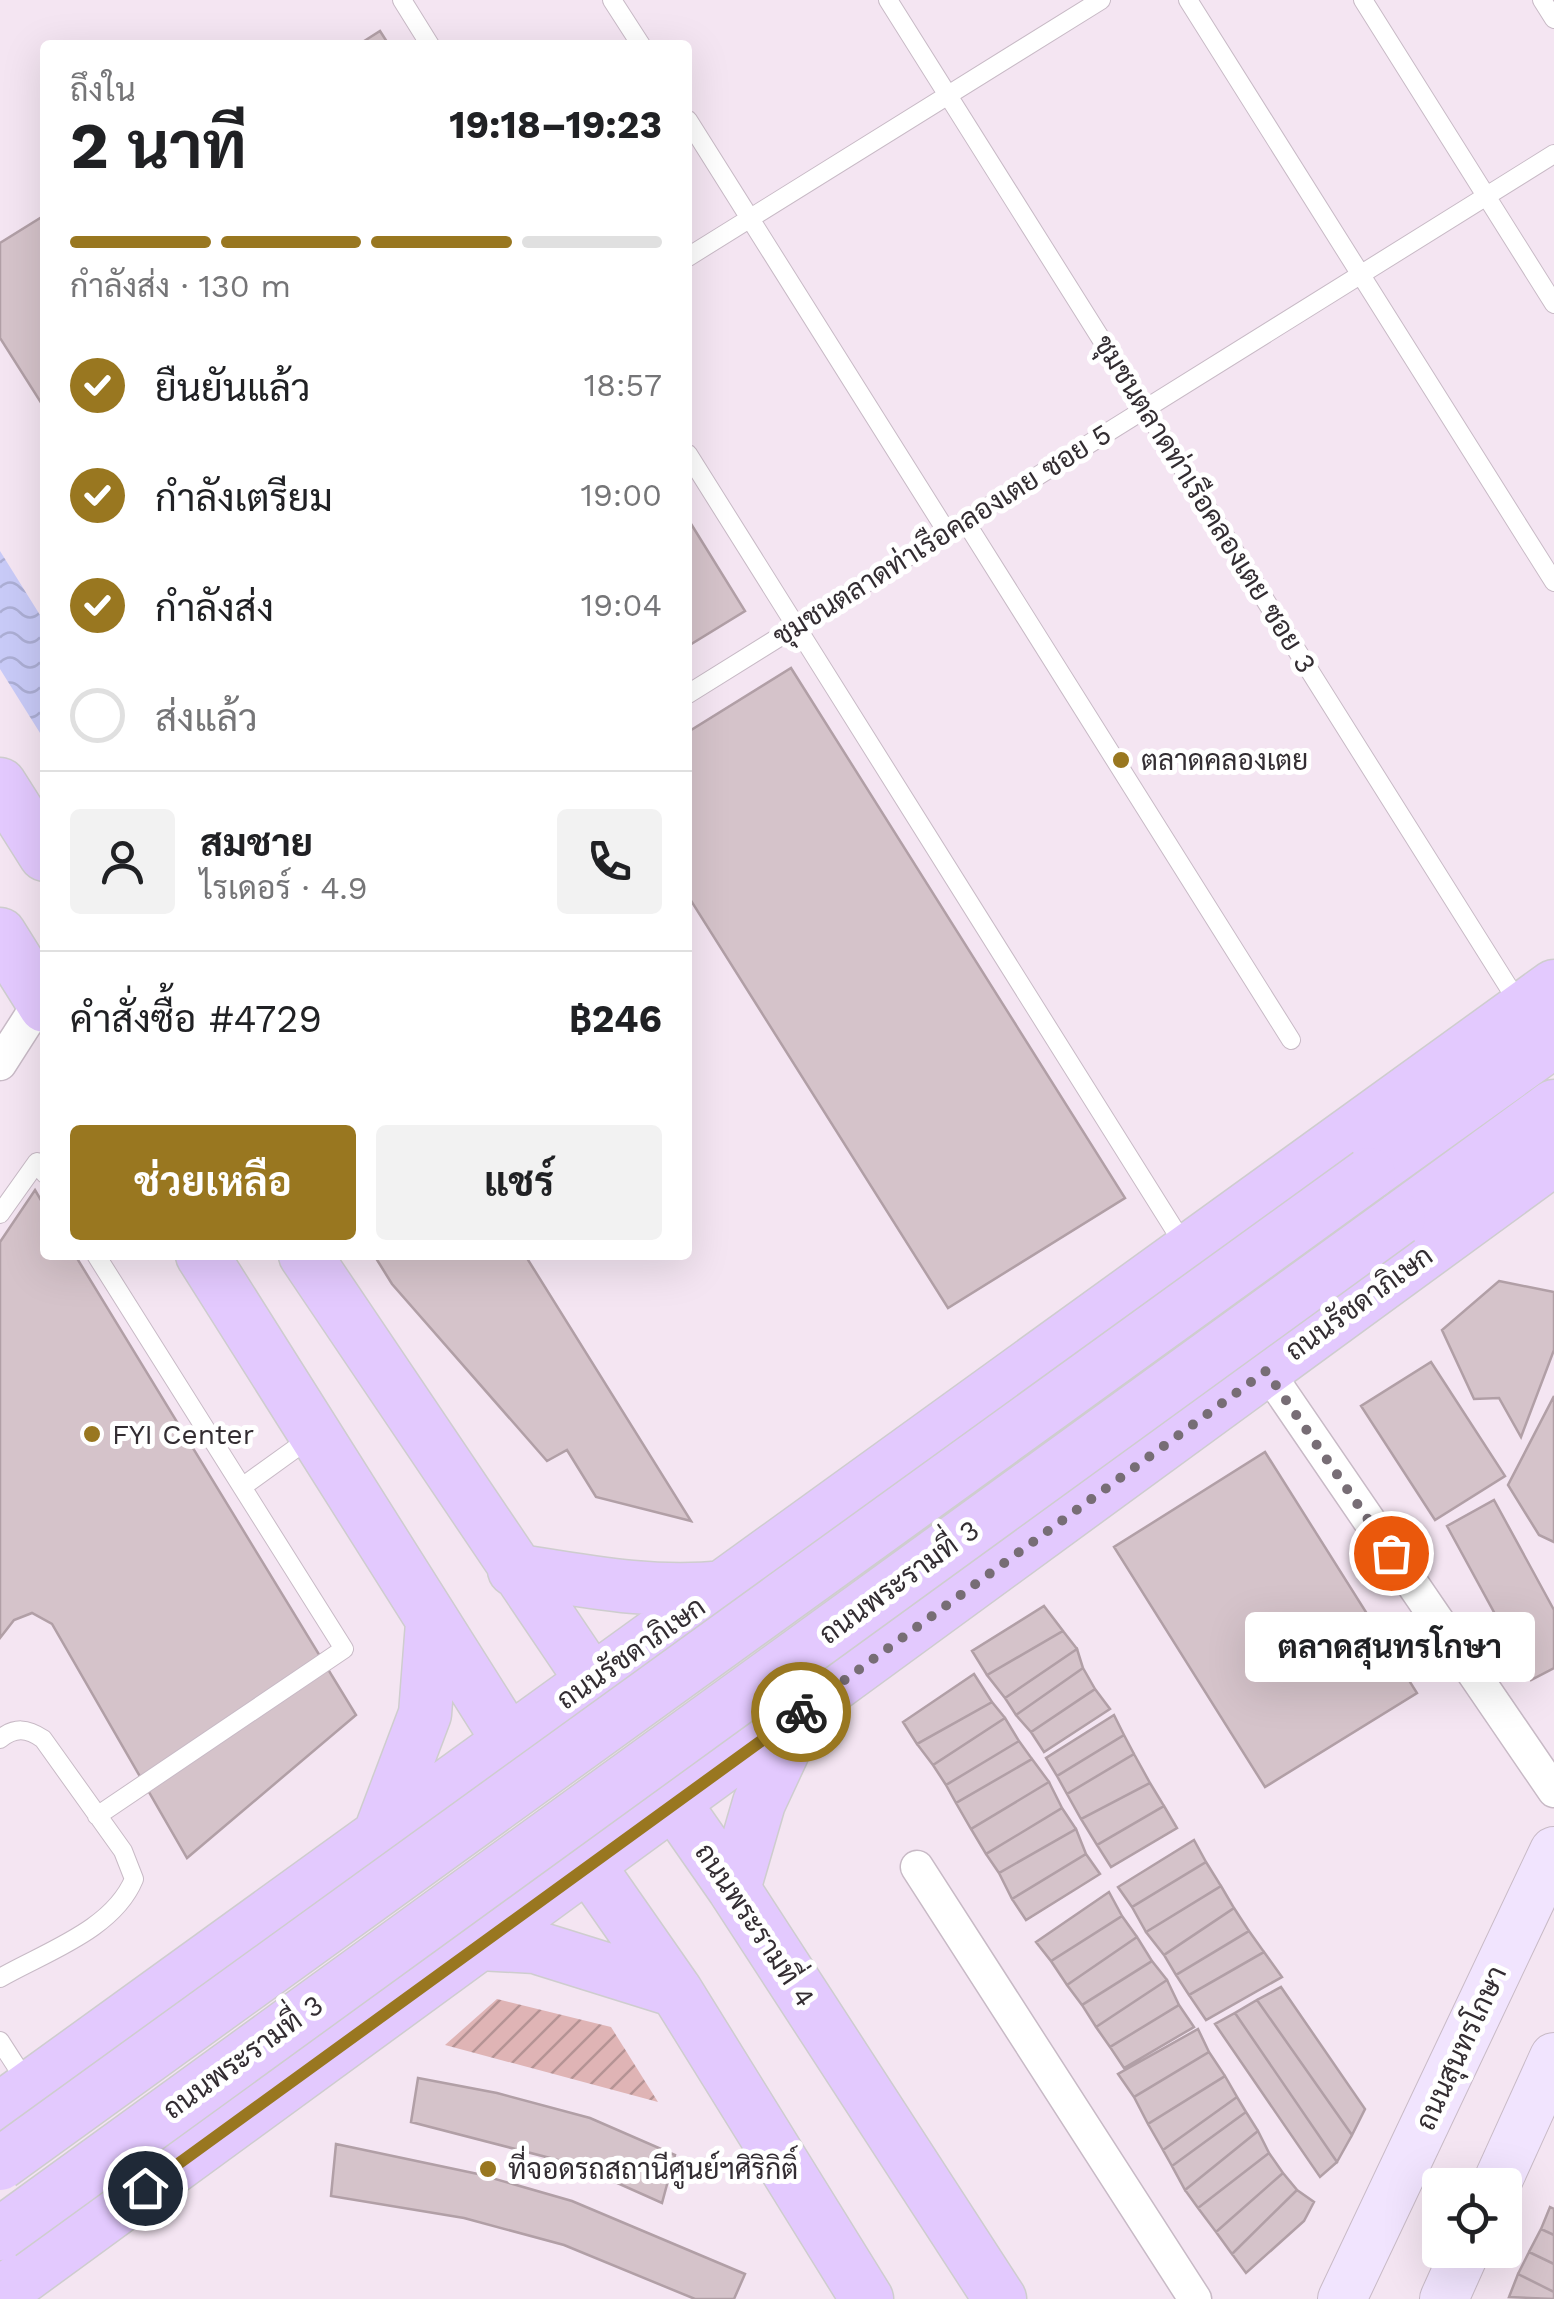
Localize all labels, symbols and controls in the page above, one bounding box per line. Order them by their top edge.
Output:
text: ถึงใน [70,71,136,109]
text: 19:18–19:23 [449,103,662,147]
text: 2 นาที [70,108,247,184]
text: กำลังส่ง · 130 m [70,267,291,305]
street label: ชุมชนตลาดท่าเรือคลองเตย ซอย 3 [1085,328,1325,681]
icon: check [70,358,125,413]
text: ยืนยันแล้ว [155,366,310,410]
text: 18:57 [584,366,662,404]
street label: ชุมชนตลาดท่าเรือคลองเตย ซอย 5 [766,415,1119,655]
icon: check [70,468,125,523]
text: กำลังเตรียม [155,476,333,520]
text: 19:00 [580,476,662,514]
icon: check [70,578,125,633]
text: กำลังส่ง [155,586,274,630]
text: 19:04 [581,586,662,624]
text: ส่งแล้ว [155,696,258,740]
place label: ตลาดคลองเตย [1141,744,1308,777]
marker: ตลาดคลองเตย [1110,749,1132,771]
button: person [70,809,175,914]
button: phone [557,809,662,914]
text: สมชาย [200,821,313,865]
text: ไรเดอร์ · 4.9 [200,869,368,907]
text: คำสั่งซื้อ #4729 [70,997,322,1041]
text: ฿246 [569,997,662,1041]
button: ช่วยเหลือ [70,1125,356,1240]
button: แชร์ [376,1125,662,1240]
street label: ถนนรัชดาภิเษก [1278,1237,1439,1367]
place label: FYI Center [112,1418,254,1451]
marker: FYI Center [81,1423,103,1445]
street label: ถนนพระรามที่ 3 [808,1507,985,1651]
pin [1349,1511,1434,1596]
icon: bag [1364,1526,1419,1581]
street label: ถนนรัชดาภิเษก [549,1588,712,1716]
callout: ตลาดสุนทรโกษา [1246,1613,1536,1683]
text: ตลาดสุนทรโกษา [1278,1628,1502,1666]
courier [751,1662,851,1762]
icon: bike [774,1685,829,1740]
street label: ถนนพระรามที่ 4 [688,1833,828,2013]
street label: ถนนสุนทรโกษา [1406,1959,1516,2137]
street label: ถนนพระรามที่ 3 [152,1982,329,2126]
place label: ที่จอดรถสถานีศูนย์ฯศิริกิติ์ [508,2145,798,2189]
pin [103,2146,188,2231]
marker: ที่จอดรถสถานีศูนย์ฯศิริกิติ์ [477,2158,499,2180]
icon: home [118,2161,173,2216]
map controls [1422,2168,1522,2268]
button: locate [1422,2168,1522,2268]

